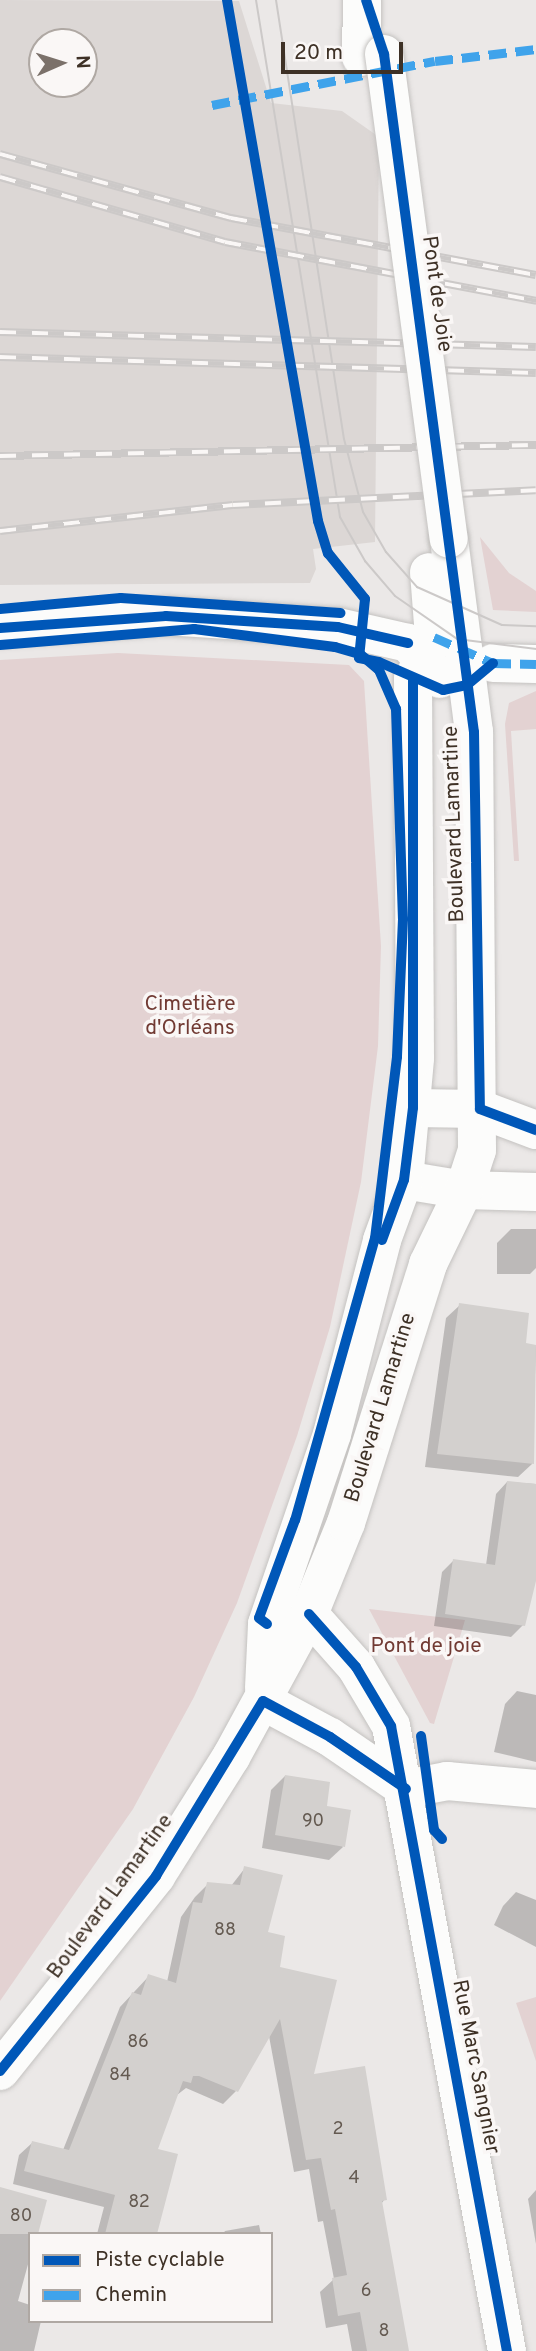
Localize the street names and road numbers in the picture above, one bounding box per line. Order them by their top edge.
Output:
street label: Pont de Joie [415,234,457,354]
street label: Boulevard Lamartine [439,725,471,923]
street label: Boulevard Lamartine [340,1310,422,1506]
street label: Boulevard Lamartine [43,1810,179,1984]
street label: Rue Marc Sangnier [446,1978,504,2156]

